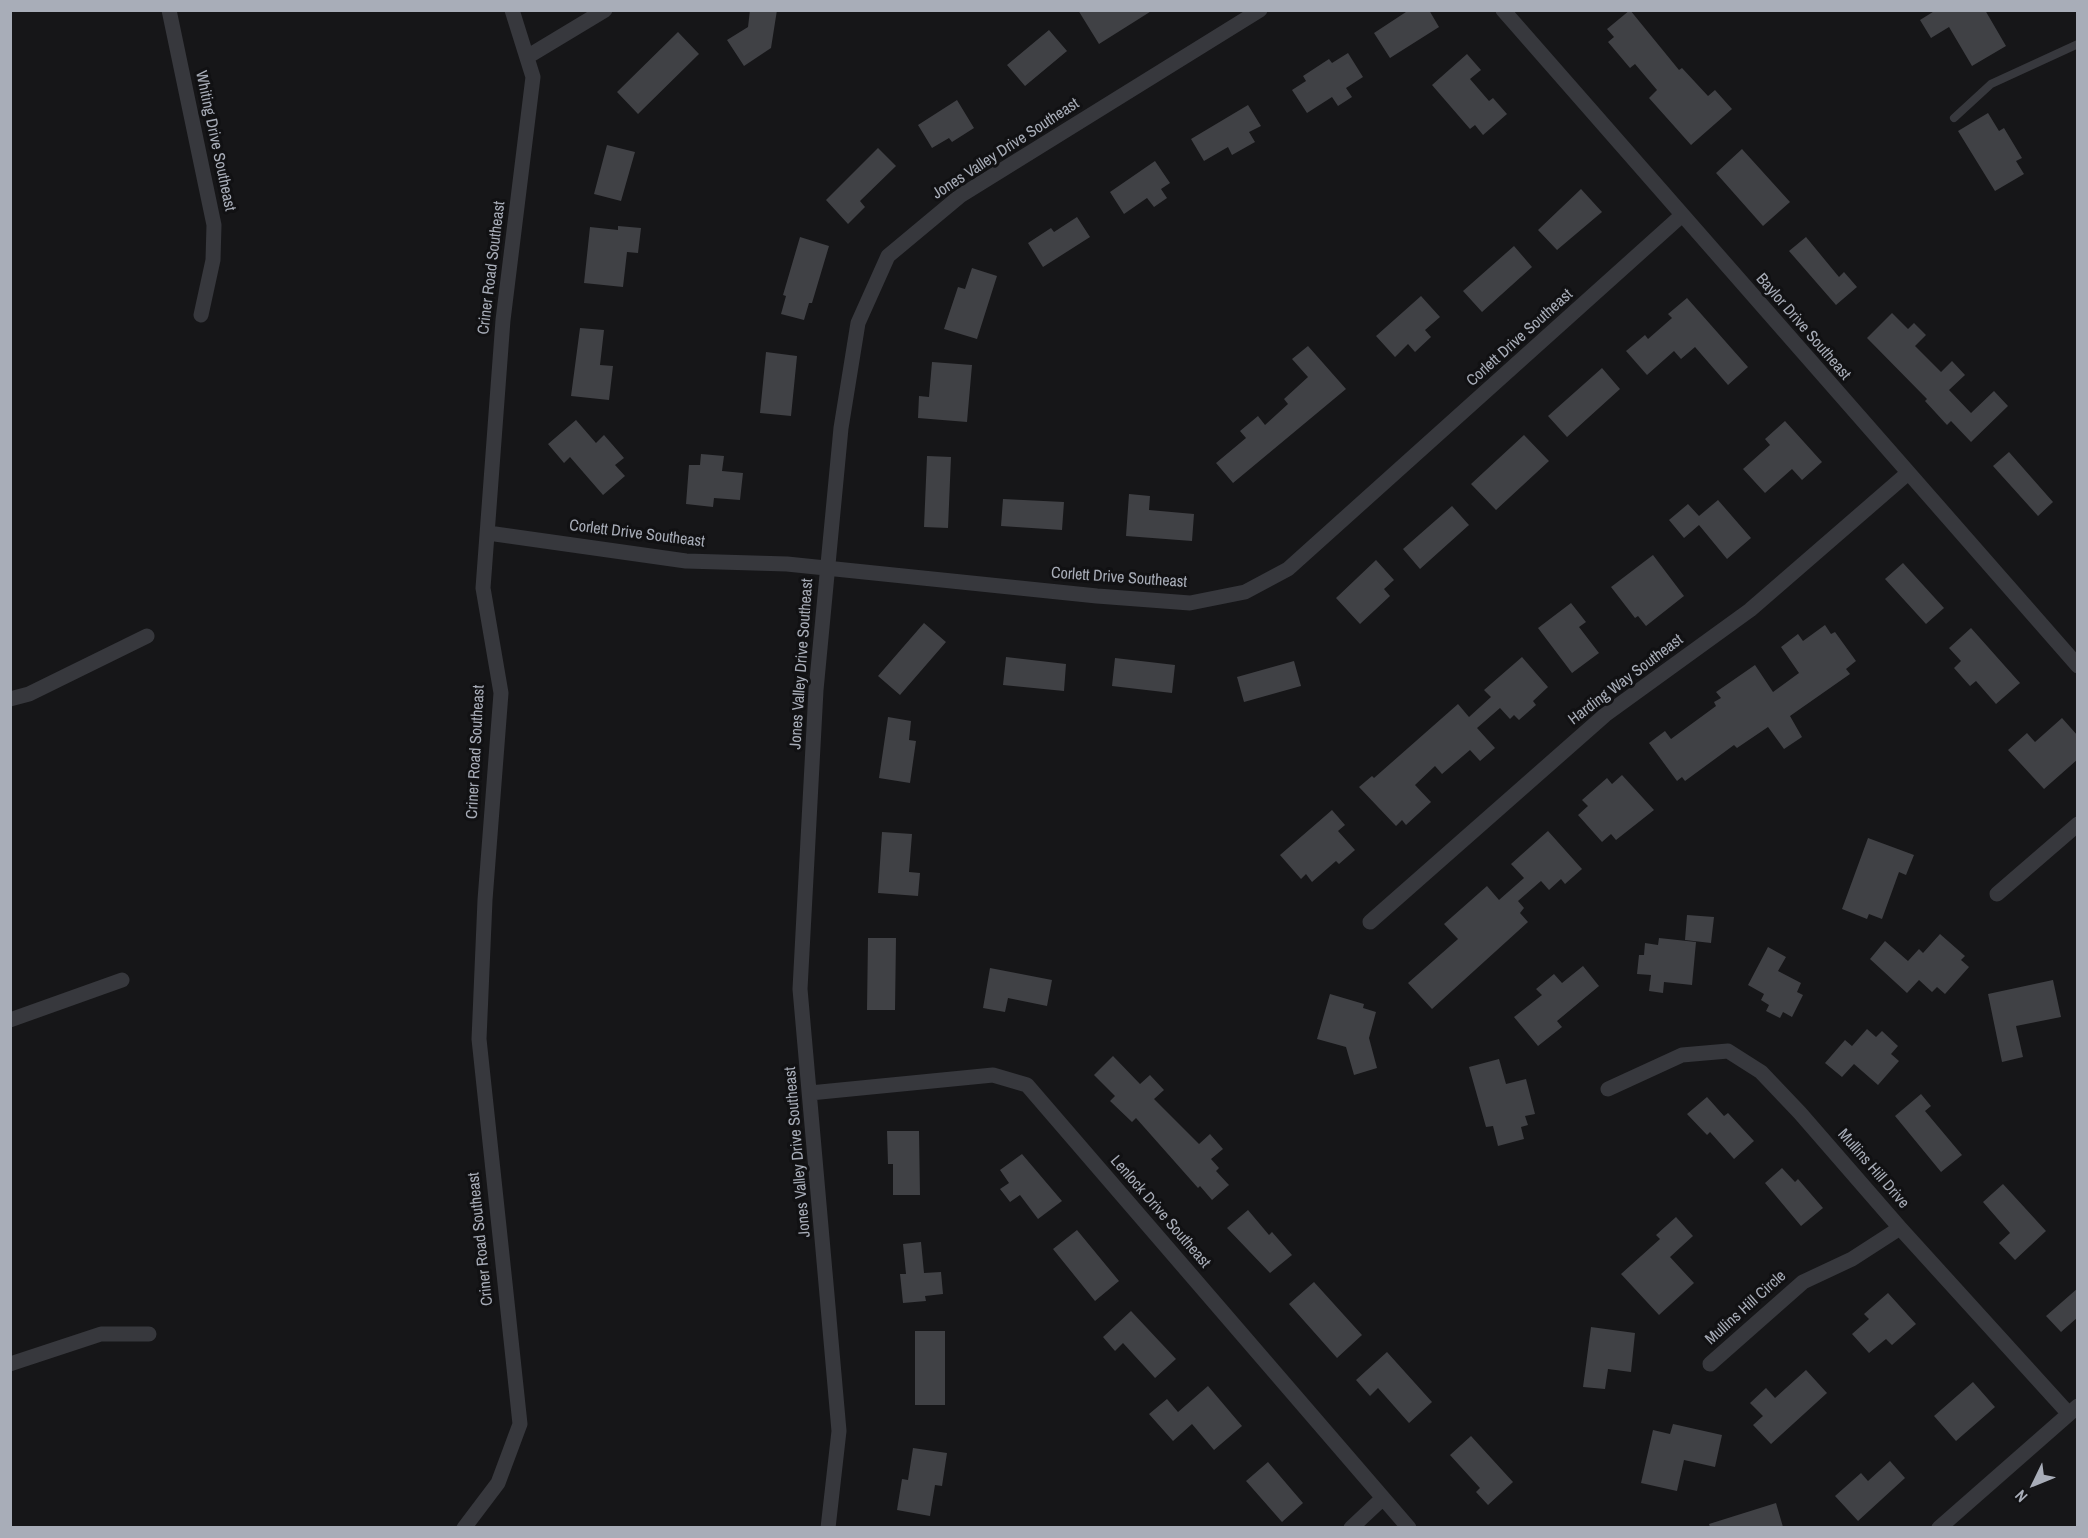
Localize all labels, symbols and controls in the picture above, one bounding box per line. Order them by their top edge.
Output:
street label: Whiting Drive Southeast [191,69,239,213]
street label: Jones Valley Drive Southeast [929,94,1083,204]
street label: Criner Road Southeast [474,200,510,336]
street label: Baylor Drive Southeast [1751,270,1855,384]
street label: Corlett Drive Southeast [1463,285,1577,391]
street label: Corlett Drive Southeast [568,516,706,552]
street label: Corlett Drive Southeast [1050,564,1188,592]
street label: Jones Valley Drive Southeast [786,578,818,750]
street label: Harding Way Southeast [1565,631,1687,729]
street label: Criner Road Southeast [463,684,489,820]
street label: Jones Valley Drive Southeast [781,1066,815,1238]
street label: Mullins Hill Drive [1833,1125,1913,1213]
street label: Lenlock Drive Southeast [1106,1152,1214,1272]
street label: Criner Road Southeast [464,1171,498,1307]
street label: Mullins Hill Circle [1702,1267,1790,1349]
north arrow [2004,1454,2064,1514]
text: N [2010,1485,2032,1507]

